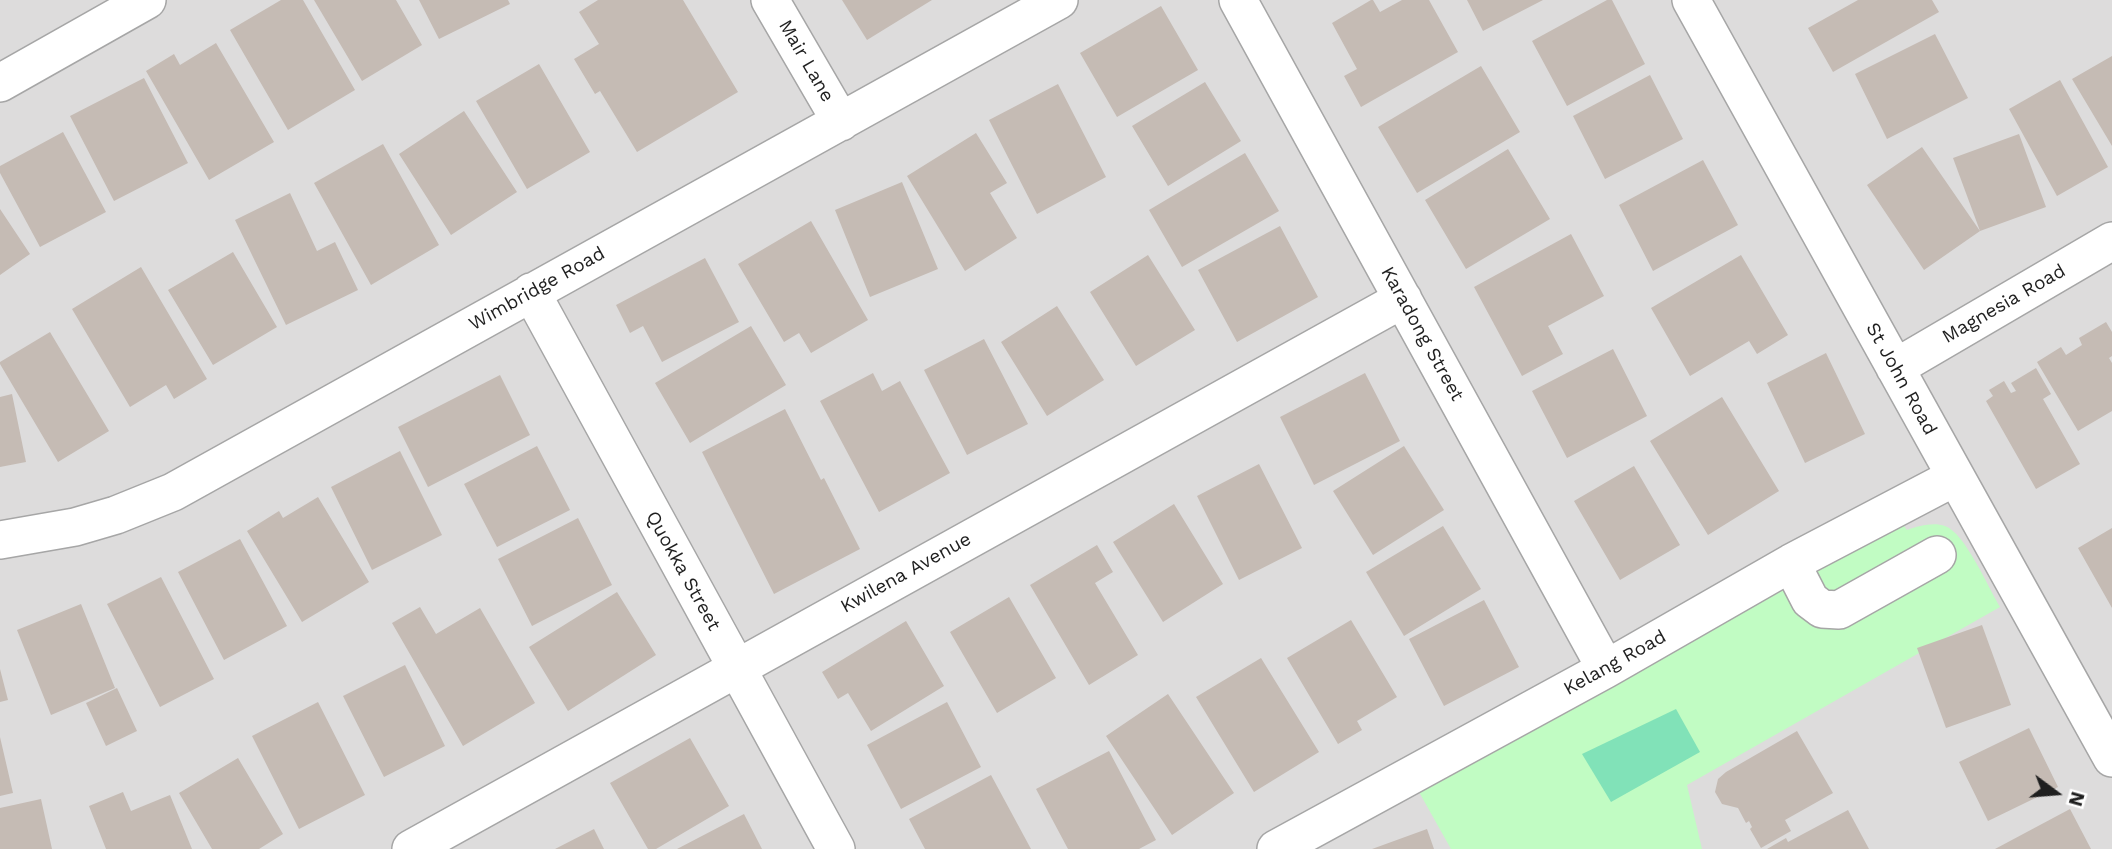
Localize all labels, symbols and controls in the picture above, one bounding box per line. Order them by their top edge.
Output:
street label: Mair Lane [773,16,839,106]
street label: Wimbridge Road [465,242,609,336]
street label: Magnesia Road [1938,260,2070,348]
street label: Karadong Street [1376,263,1468,405]
street label: St John Road [1861,319,1941,439]
street label: Quokka Street [641,507,725,635]
street label: Kwilena Avenue [837,528,975,618]
street label: Kelang Road [1560,625,1670,701]
north arrow [2021,758,2091,828]
text: N [2064,789,2090,809]

